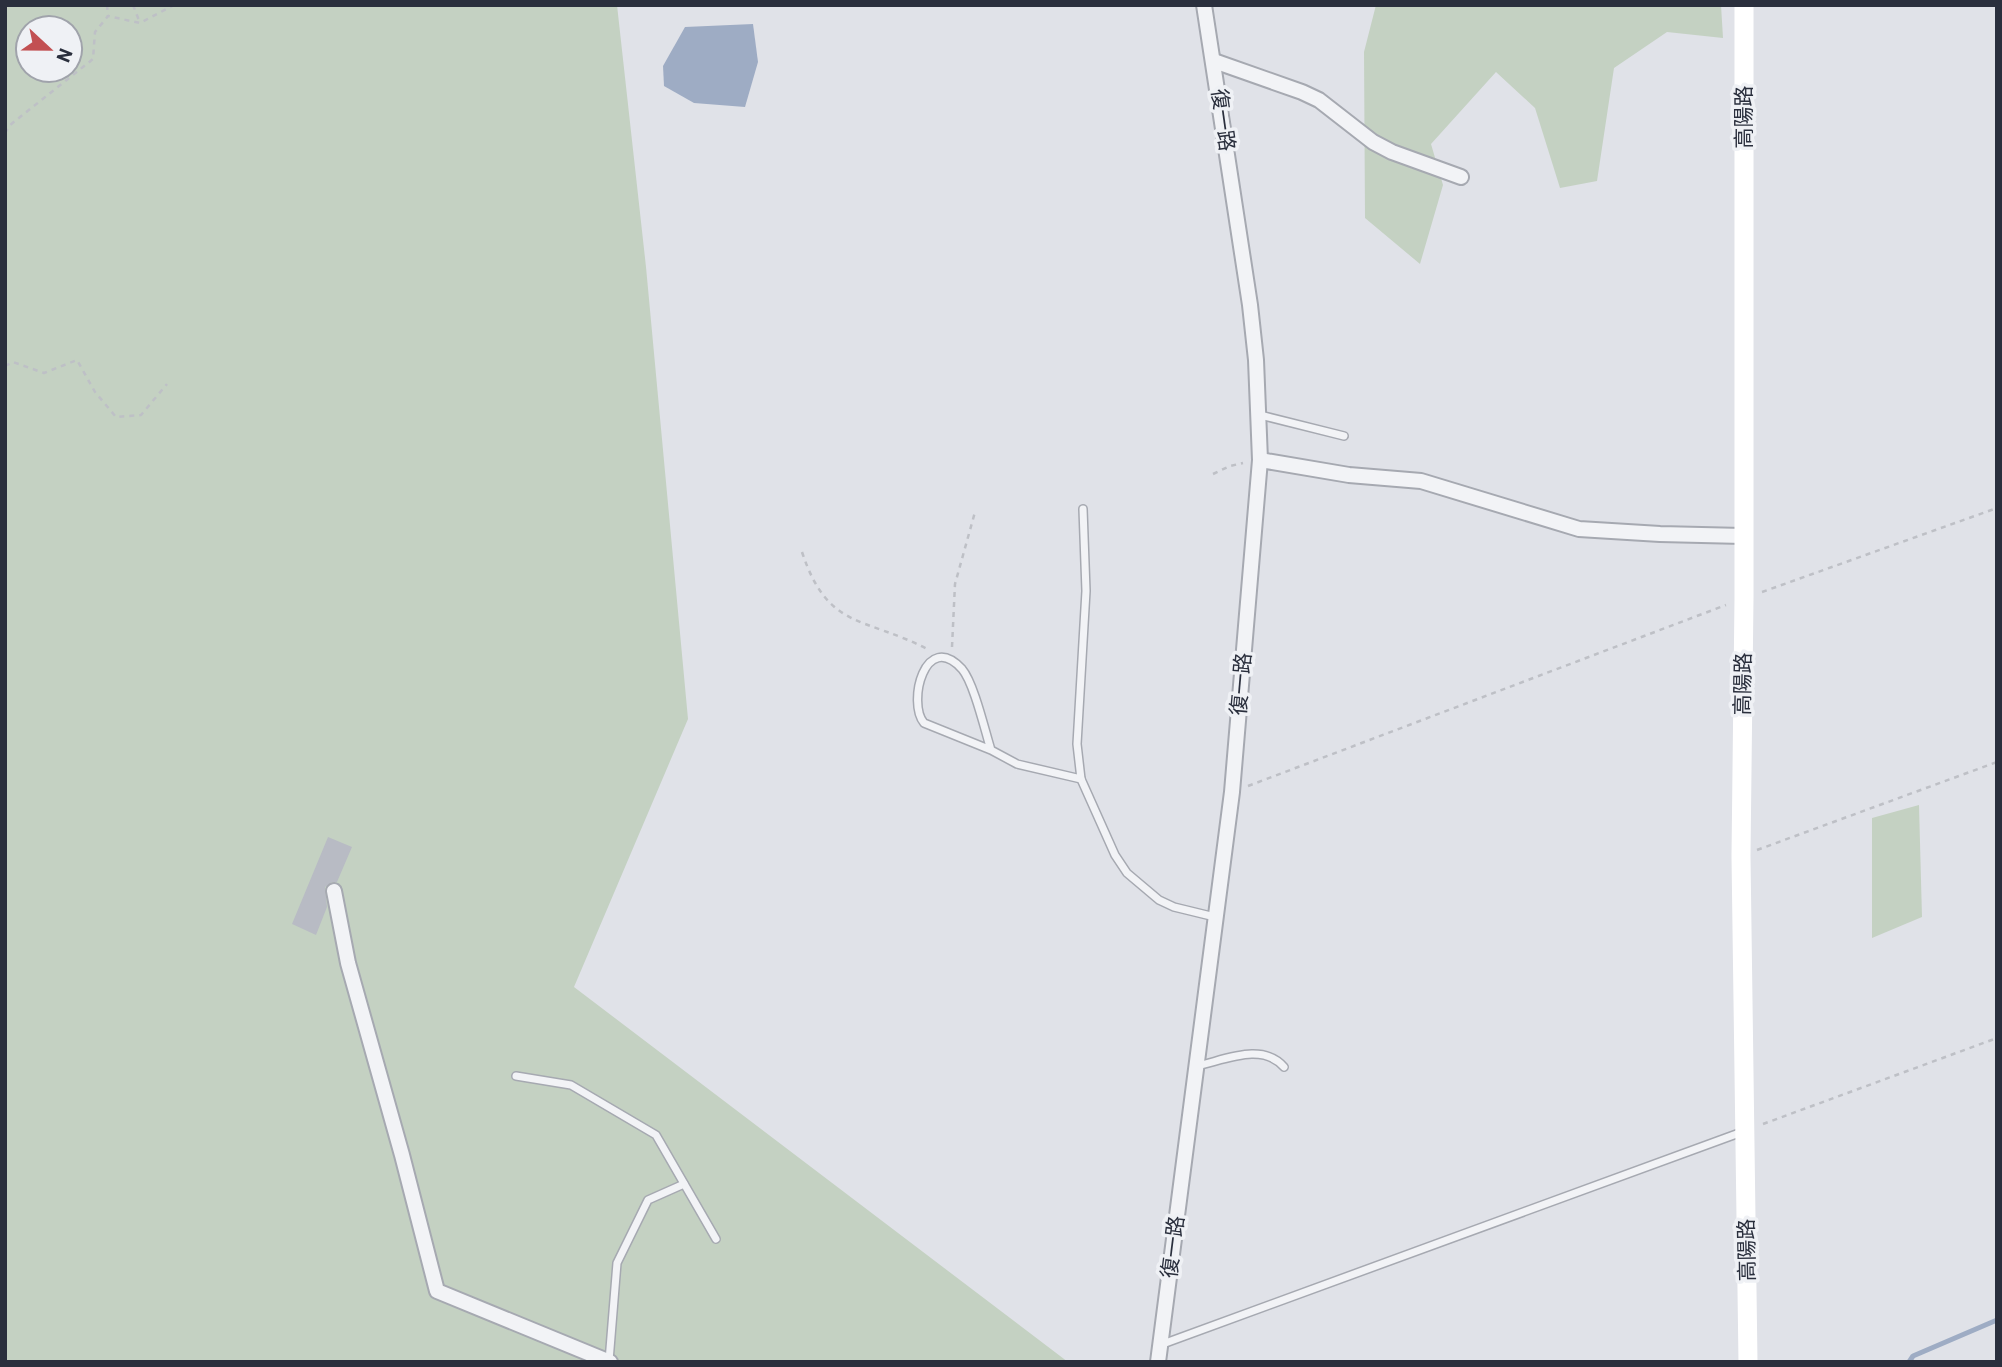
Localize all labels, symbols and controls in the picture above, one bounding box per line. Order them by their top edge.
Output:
north arrow [14,14,84,84]
text: N [52,45,78,66]
street label: 高陽路 [1730,86,1755,149]
street label: 復一路 [1208,87,1241,153]
street label: 復一路 [1224,651,1255,716]
street label: 高陽路 [1728,652,1755,716]
street label: 復一路 [1155,1214,1188,1280]
street label: 高陽路 [1732,1218,1759,1282]

